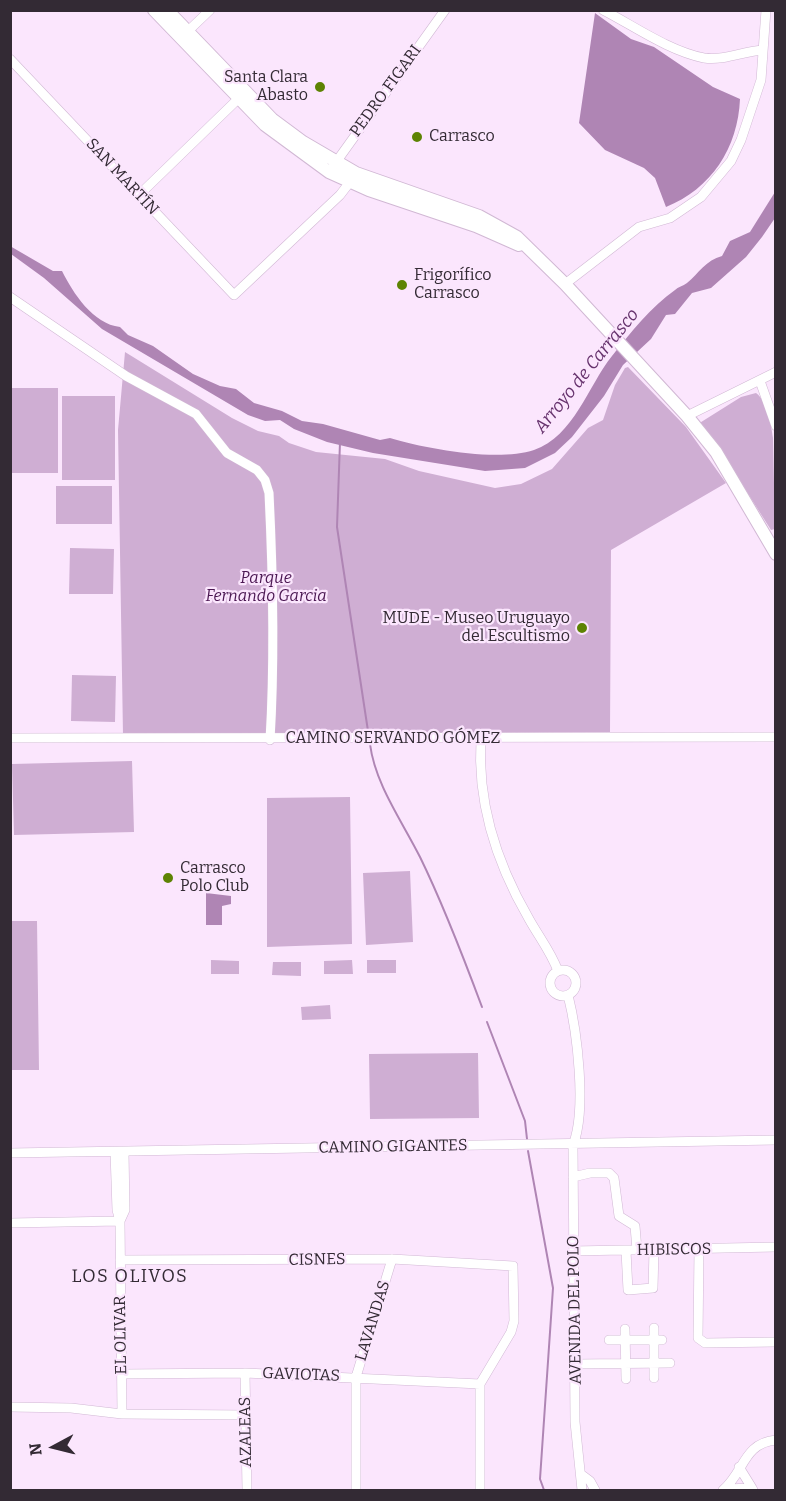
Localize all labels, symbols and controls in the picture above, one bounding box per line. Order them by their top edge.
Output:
street label: PEDRO FIGARI [346,41,426,141]
place label: Santa Clara Abasto [224,68,308,106]
marker: Santa Clara Abasto [313,80,327,94]
place label: Carrasco [429,127,495,147]
marker: Carrasco [410,130,424,144]
street label: SAN MARTÍN [82,135,162,219]
place label: Frigorífico Carrasco [414,266,492,304]
marker: Frigorífico Carrasco [395,278,409,292]
water label: Arroyo de Carrasco [530,304,644,438]
park label: Parque Fernando Garcia [205,569,327,607]
place label: MUDE - Museo Uruguayo del Escultismo [383,609,570,647]
marker: MUDE - Museo Uruguayo del Escultismo [575,621,589,635]
street label: CAMINO SERVANDO GÓMEZ [286,729,500,749]
place label: Carrasco Polo Club [180,859,249,897]
marker: Carrasco Polo Club [161,871,175,885]
street label: CAMINO GIGANTES [318,1136,468,1158]
street label: AVENIDA DEL POLO [564,1235,586,1385]
street label: HIBISCOS [637,1240,711,1260]
street label: CISNES [288,1250,346,1270]
district label: LOS OLIVOS [72,1266,188,1288]
street label: LAVANDAS [352,1278,394,1364]
street label: EL OLIVAR [111,1295,131,1375]
street label: GAVIOTAS [262,1364,340,1386]
street label: AZALEAS [236,1397,256,1467]
north arrow [24,1417,84,1477]
text: N [25,1442,46,1457]

